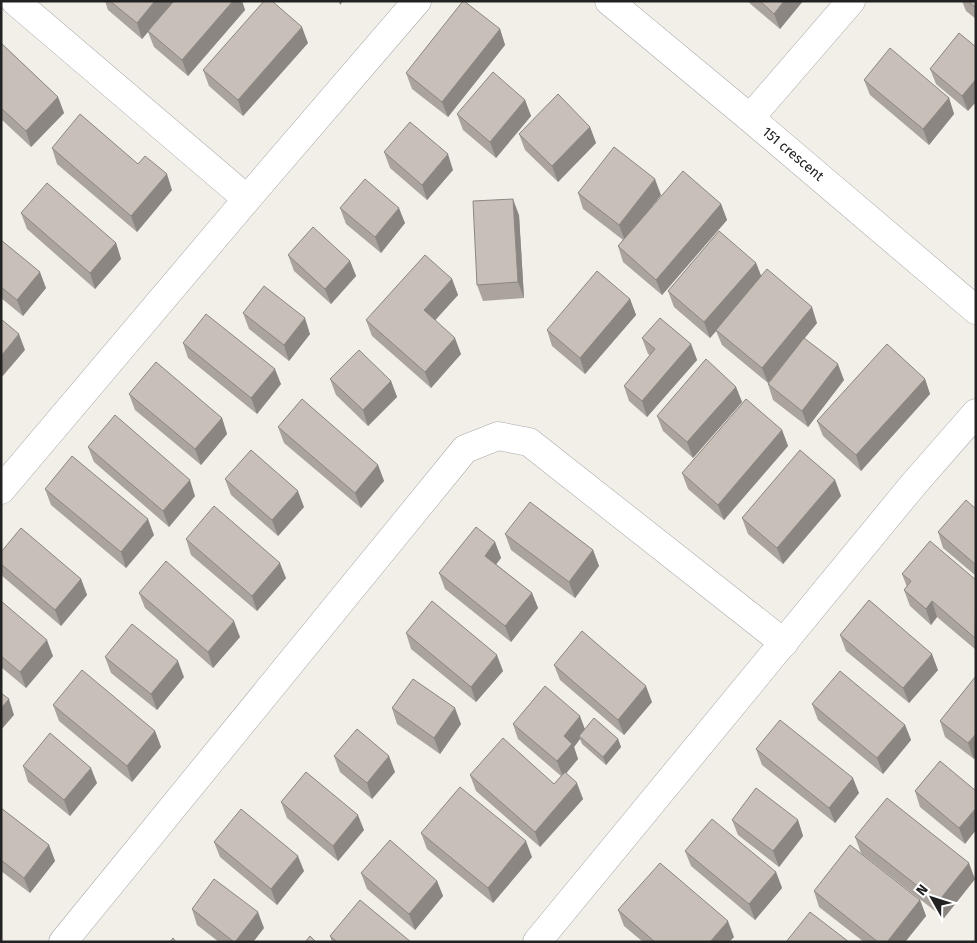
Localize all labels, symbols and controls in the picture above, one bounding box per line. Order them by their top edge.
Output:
street label: 151 crescent [759,123,828,185]
north arrow [907,873,957,923]
text: N [913,881,932,899]

